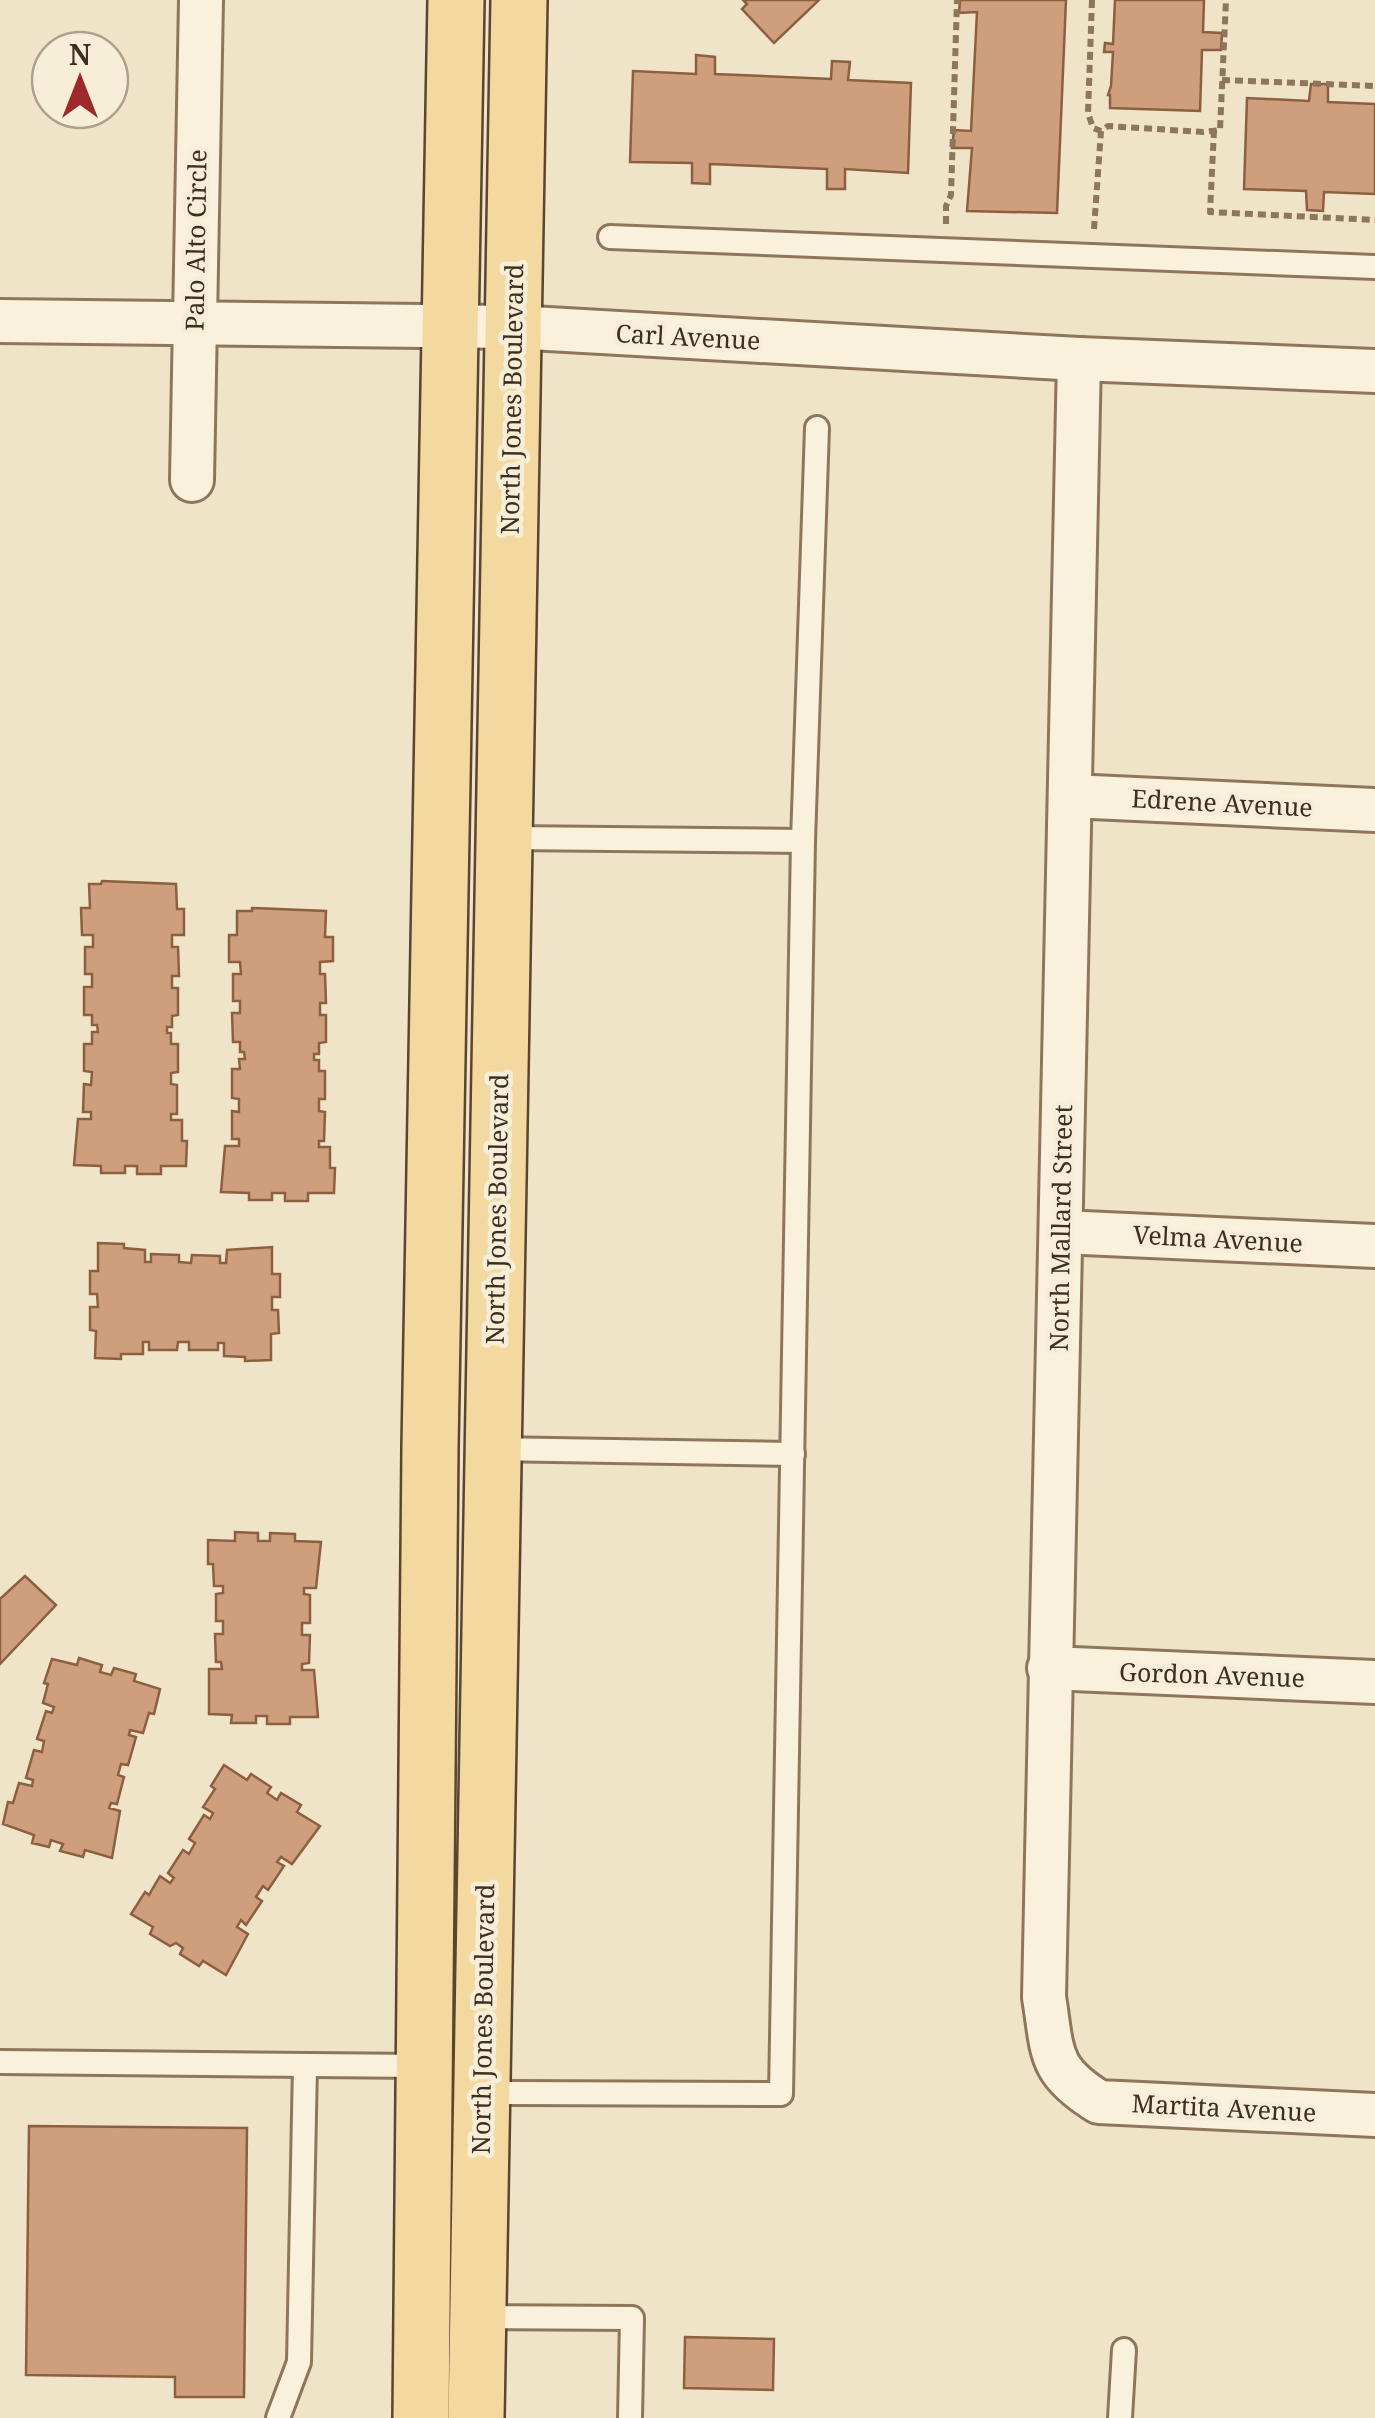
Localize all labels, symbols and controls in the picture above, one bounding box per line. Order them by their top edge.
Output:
north arrow [30,30,130,130]
text: N [69,35,91,73]
street label: Palo Alto Circle [176,149,214,331]
street label: North Jones Boulevard [492,263,530,535]
street label: Carl Avenue [615,315,761,357]
street label: Edrene Avenue [1131,780,1314,824]
street label: North Jones Boulevard [477,1073,515,1345]
street label: North Mallard Street [1041,1104,1079,1352]
street label: Velma Avenue [1132,1217,1304,1259]
street label: Gordon Avenue [1119,1654,1305,1694]
street label: North Jones Boulevard [463,1883,501,2155]
street label: Martita Avenue [1131,2085,1317,2129]

